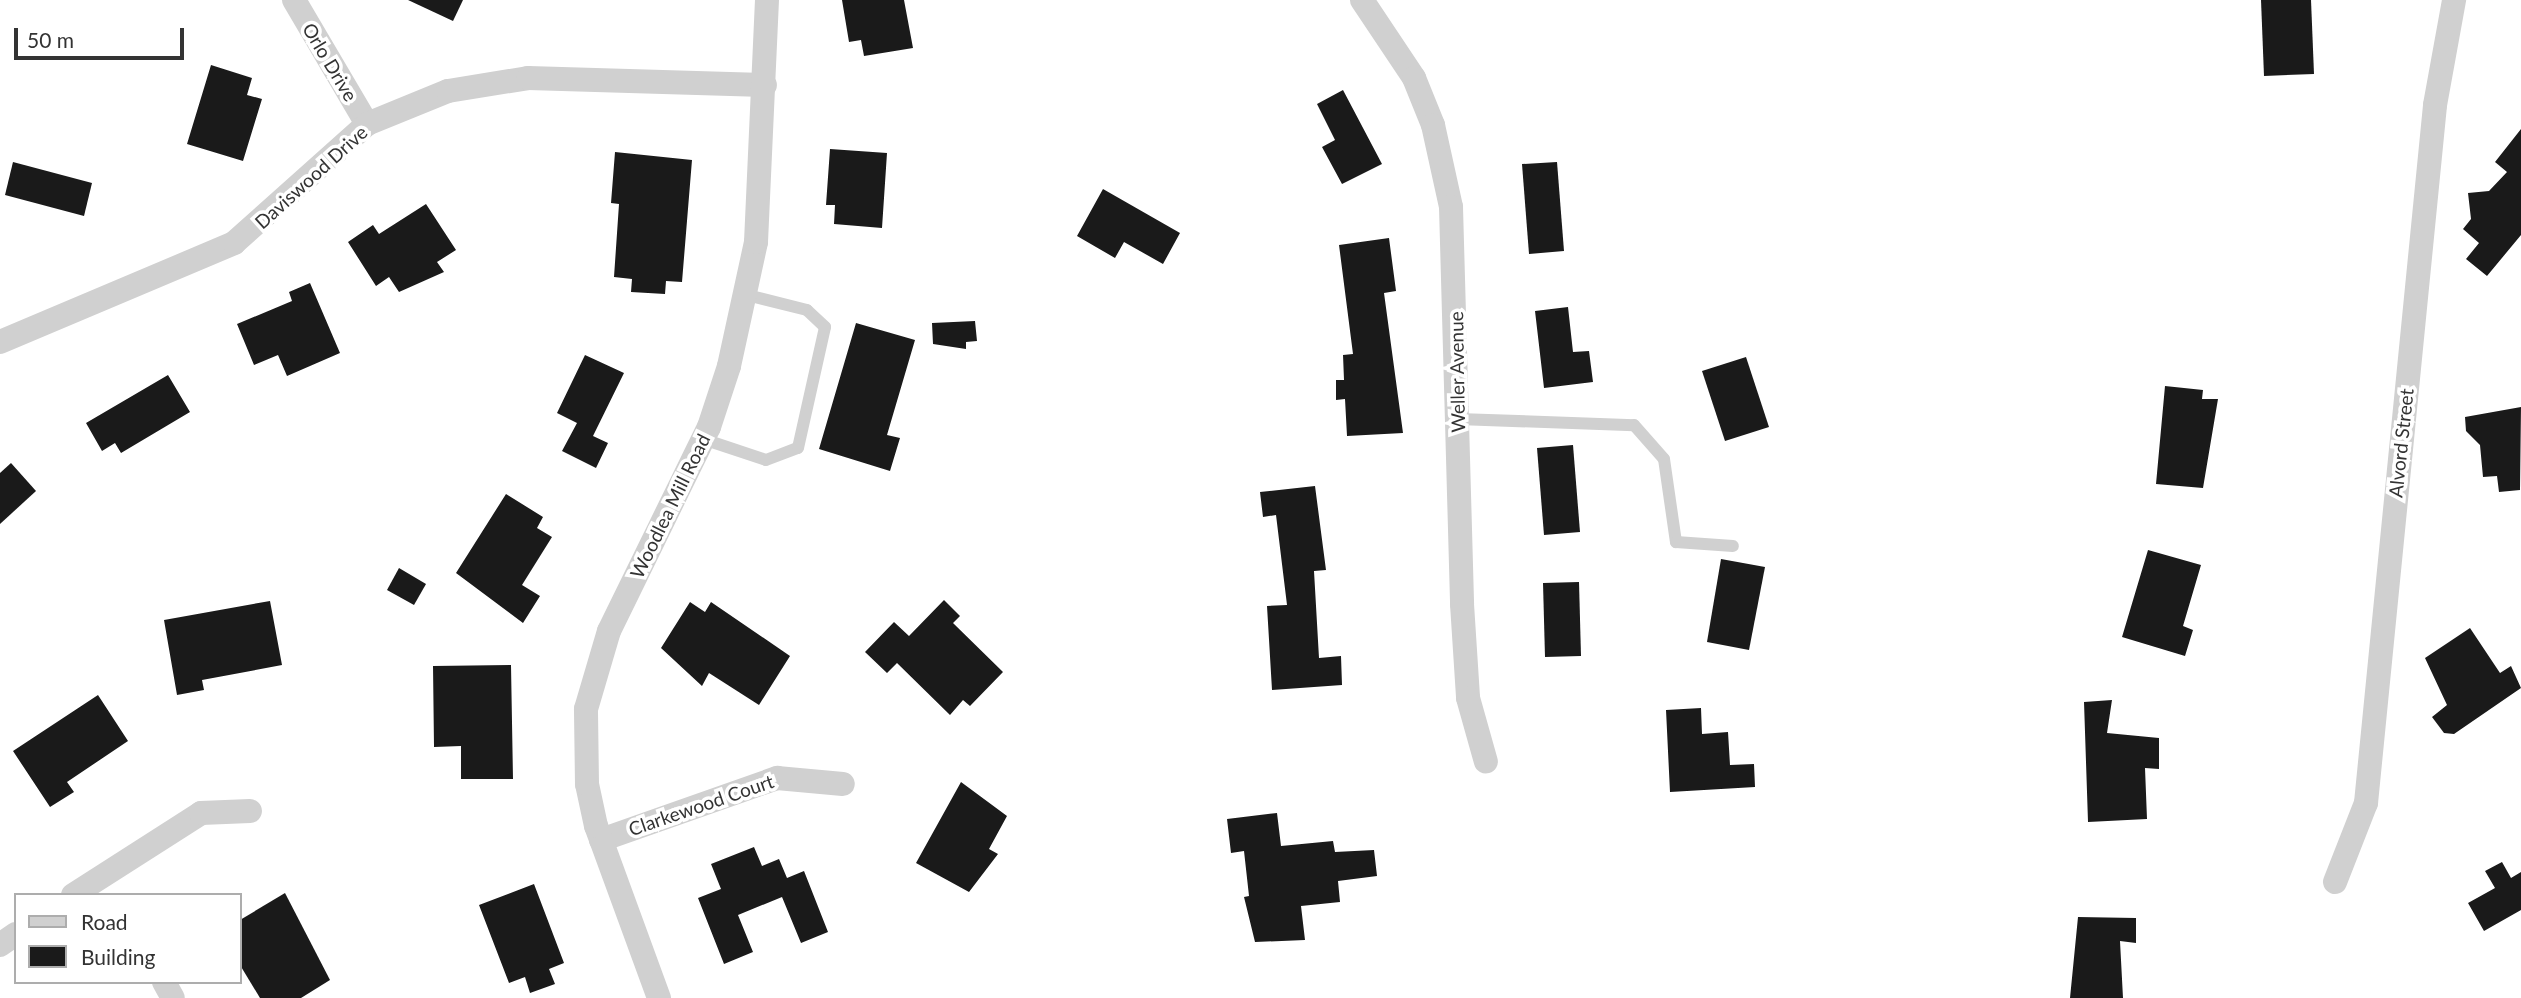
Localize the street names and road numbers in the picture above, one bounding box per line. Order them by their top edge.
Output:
street label: Orlo Drive [298,19,362,105]
street label: Daviswood Drive [250,121,372,233]
street label: Weller Avenue [1445,311,1469,433]
street label: Alvord Street [2384,387,2418,499]
street label: Woodlea Mill Road [625,430,715,582]
street label: Clarkewood Court [625,769,777,841]

